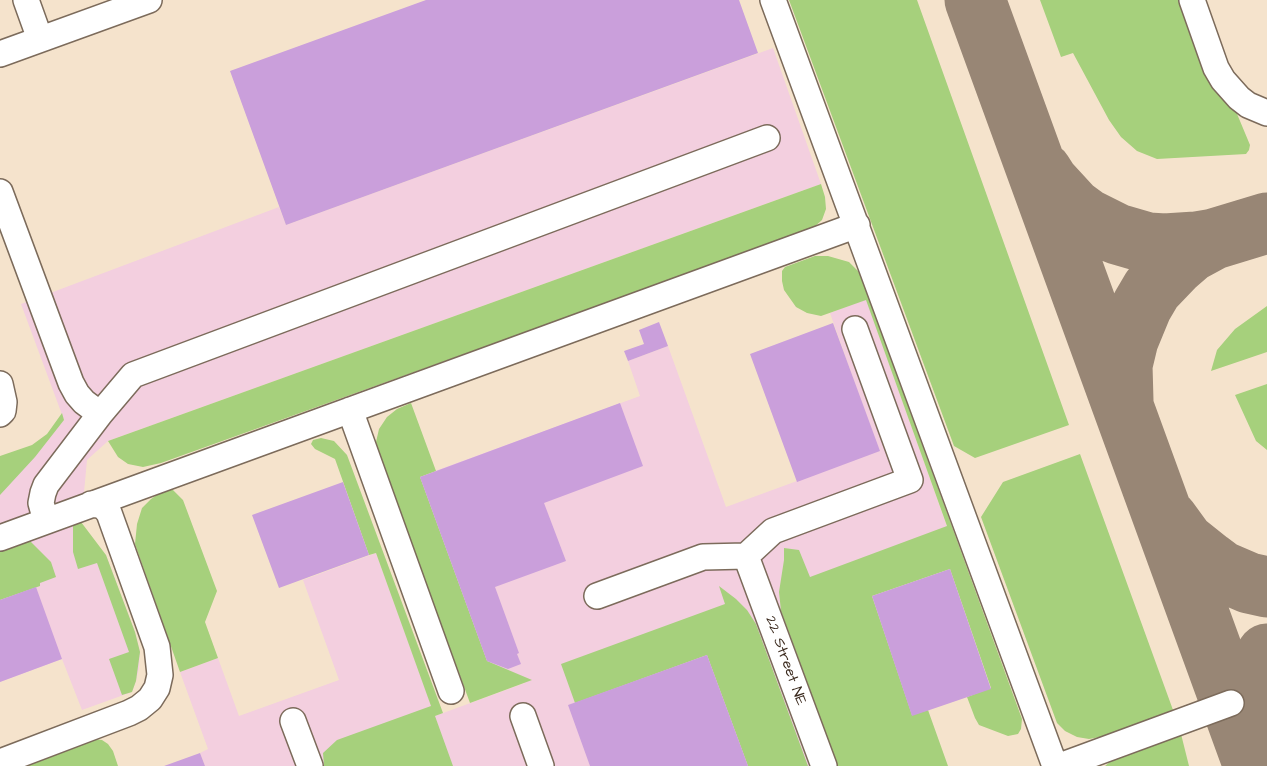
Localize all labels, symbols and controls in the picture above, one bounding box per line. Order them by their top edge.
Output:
street label: 22 Street NE [761,614,809,708]

